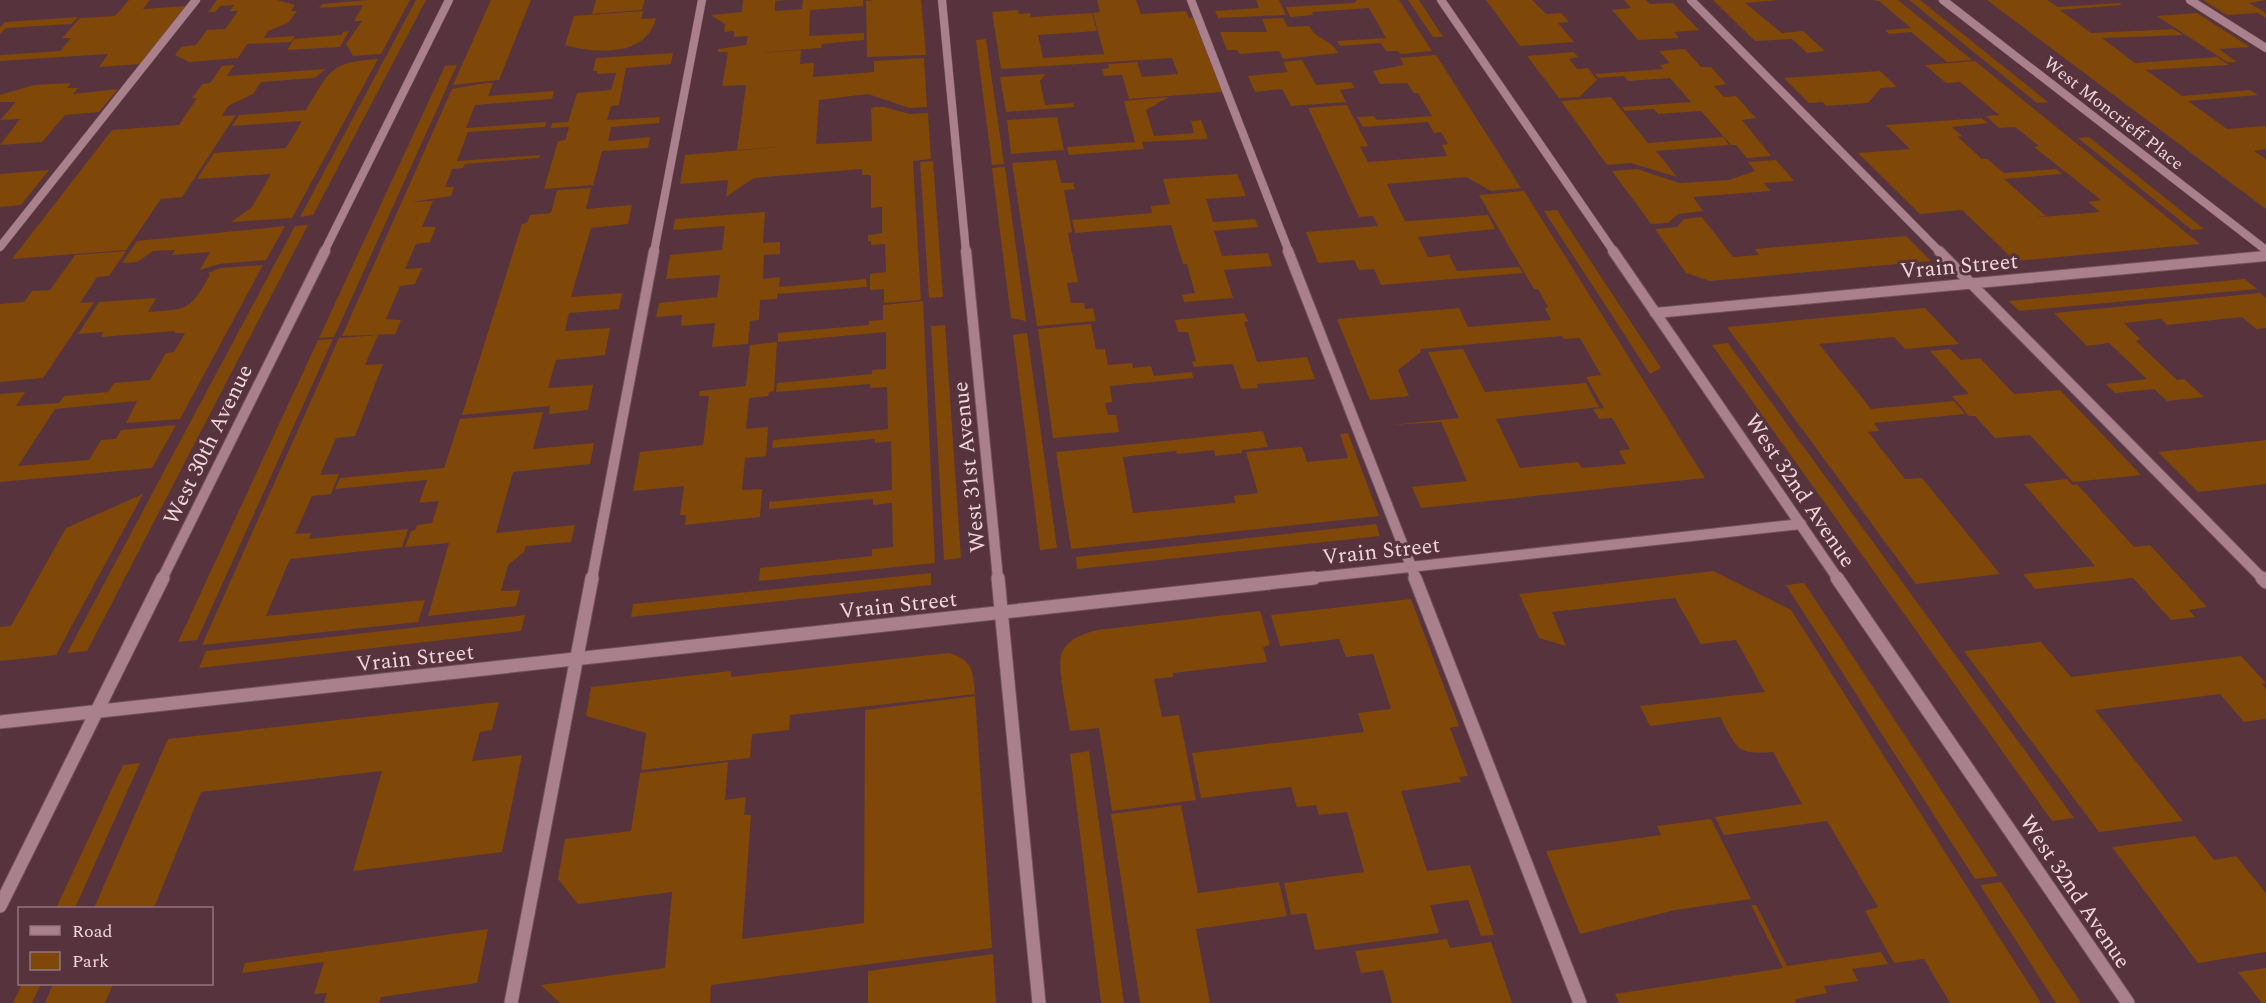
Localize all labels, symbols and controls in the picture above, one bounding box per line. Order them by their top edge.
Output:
street label: West Moncrieff Place [2038,50,2190,177]
street label: Vrain Street [1899,245,2020,288]
street label: West 30th Avenue [155,359,262,531]
street label: West 31st Avenue [944,380,995,554]
street label: West 32nd Avenue [1736,407,1864,575]
street label: Vrain Street [1321,529,1442,574]
street label: Vrain Street [838,583,959,628]
street label: Vrain Street [355,636,476,681]
street label: West 32nd Avenue [2011,808,2139,976]
legend [18,907,213,985]
text: Road [72,918,113,945]
text: Park [72,948,109,975]

